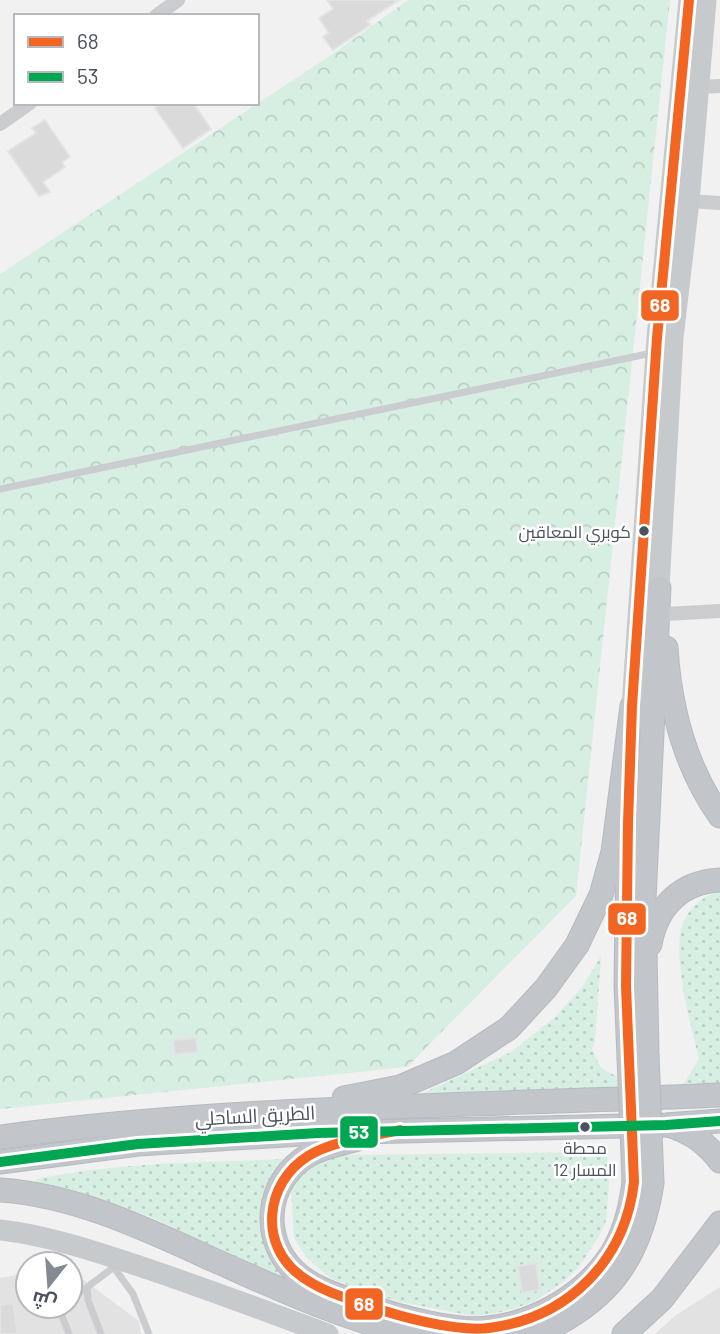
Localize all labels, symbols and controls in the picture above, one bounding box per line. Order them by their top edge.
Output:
legend [14,14,259,105]
text: 68 [77,28,99,53]
text: 53 [77,63,99,88]
line badge: 68 [640,289,680,322]
text: 68 [650,293,670,316]
place label: كوبري المعاقين [519,521,631,545]
marker: كوبري المعاقين [637,524,651,538]
line badge: 68 [607,902,647,936]
text: 68 [617,906,637,929]
street label: الطريق الساحلي [194,1100,316,1134]
line badge: 53 [339,1115,379,1149]
text: 53 [349,1120,369,1143]
marker: محطة المسار 12 [578,1120,592,1134]
place label: محطة المسار 12 [553,1137,617,1181]
north arrow [14,1250,84,1320]
text: ش [29,1286,59,1316]
line badge: 68 [344,1287,384,1321]
text: 68 [354,1292,374,1315]

